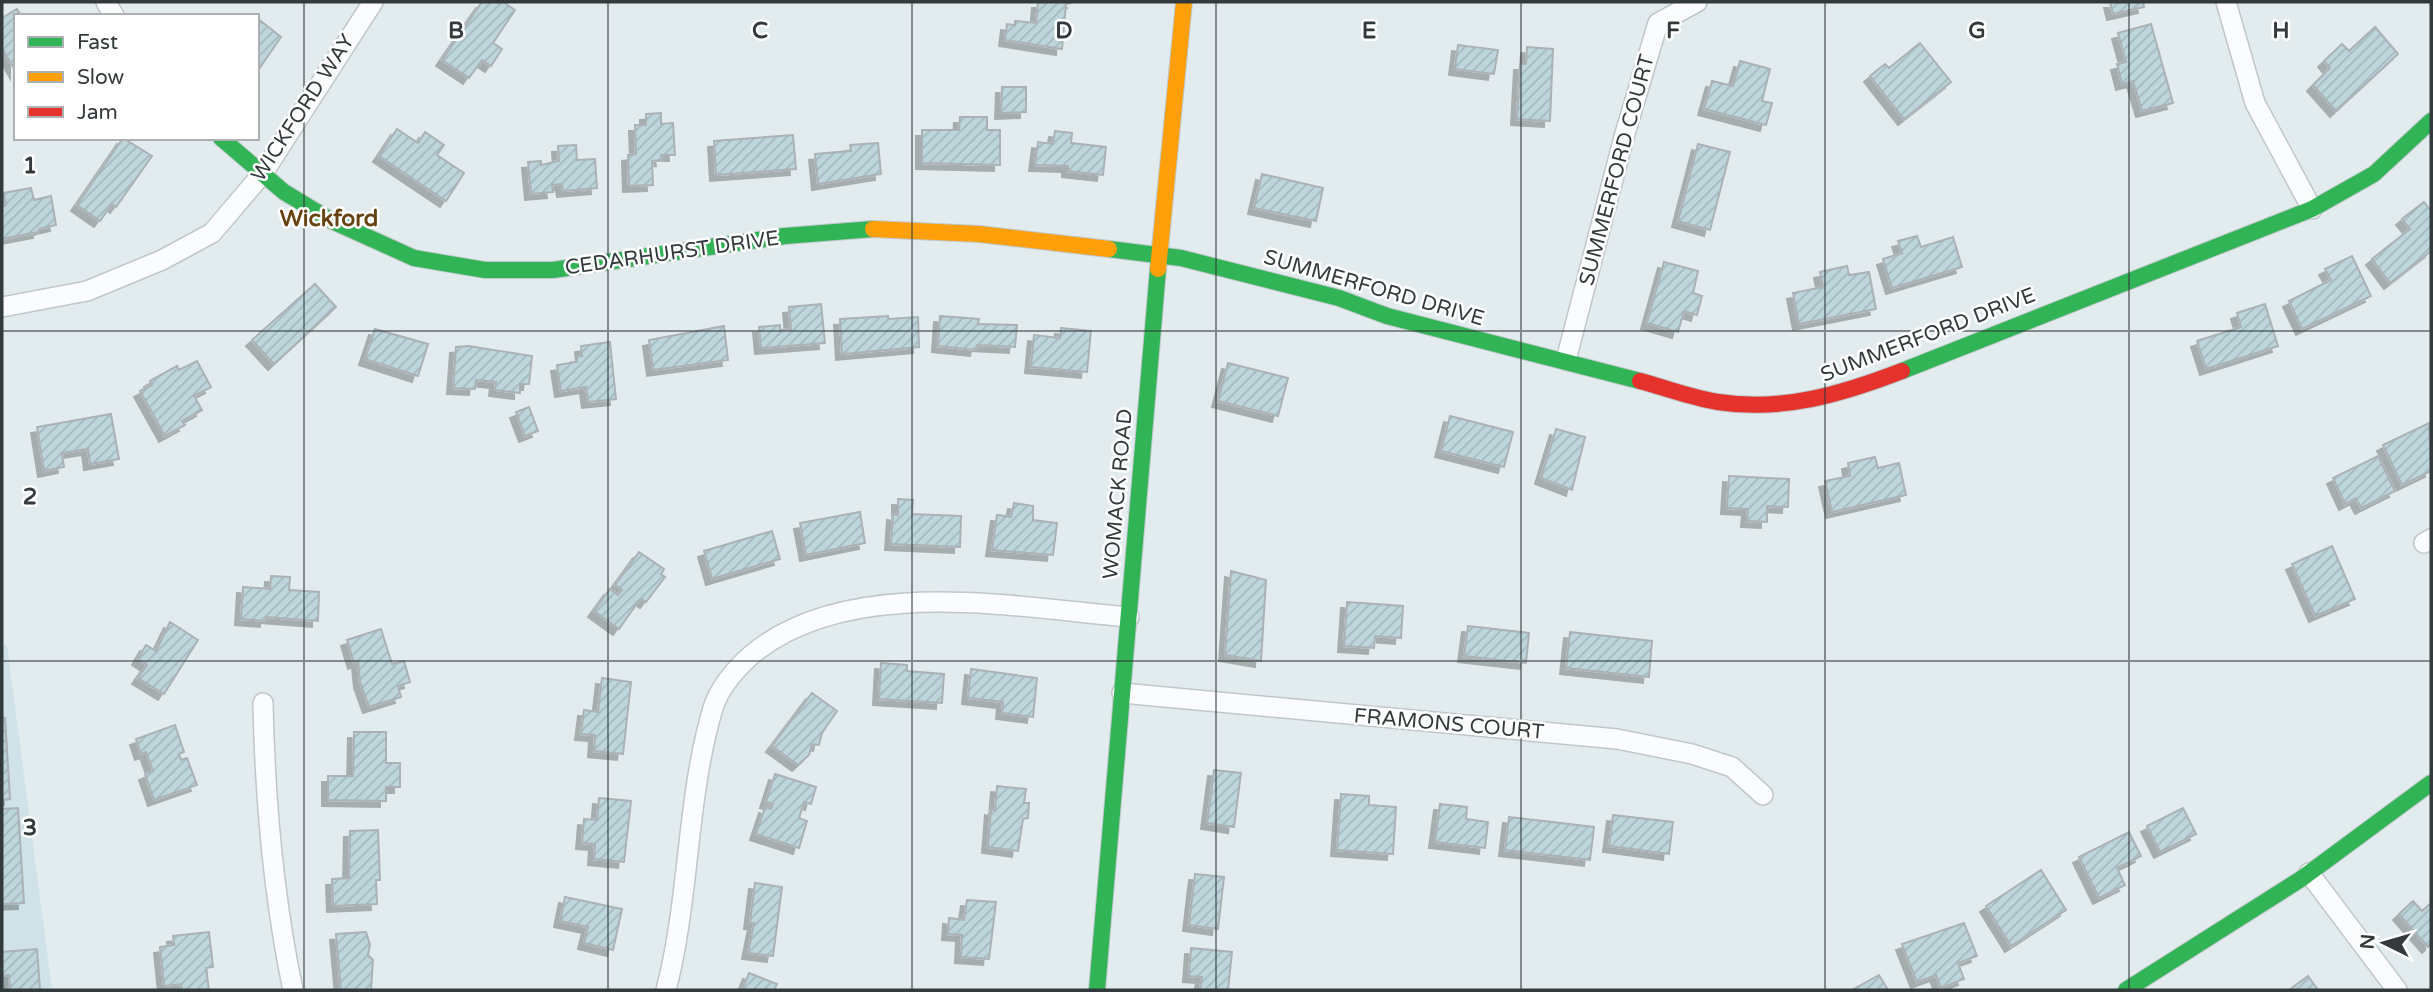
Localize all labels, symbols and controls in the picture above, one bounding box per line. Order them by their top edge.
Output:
legend [14,14,259,140]
text: B [448,17,464,45]
text: C [752,17,768,45]
text: D [1055,17,1073,45]
text: E [1362,17,1376,45]
text: F [1666,17,1680,45]
text: G [1968,17,1986,45]
text: H [2272,17,2290,45]
text: Fast [77,30,118,55]
street label: WICKFORD WAY [246,30,360,186]
street label: SUMMERFORD COURT [1574,52,1660,288]
text: Slow [77,65,125,90]
text: Jam [77,100,118,125]
text: 1 [23,152,37,180]
district label: Wickford [280,205,378,233]
street label: CEDARHURST DRIVE [563,226,781,280]
street label: SUMMERFORD DRIVE [1261,245,1487,331]
street label: SUMMERFORD DRIVE [1817,282,2039,388]
street label: WOMACK ROAD [1098,408,1138,580]
text: 2 [23,483,37,511]
street label: FRAMONS COURT [1353,703,1545,745]
text: 3 [23,814,37,842]
north arrow [2349,908,2419,978]
text: N [2356,933,2380,950]

